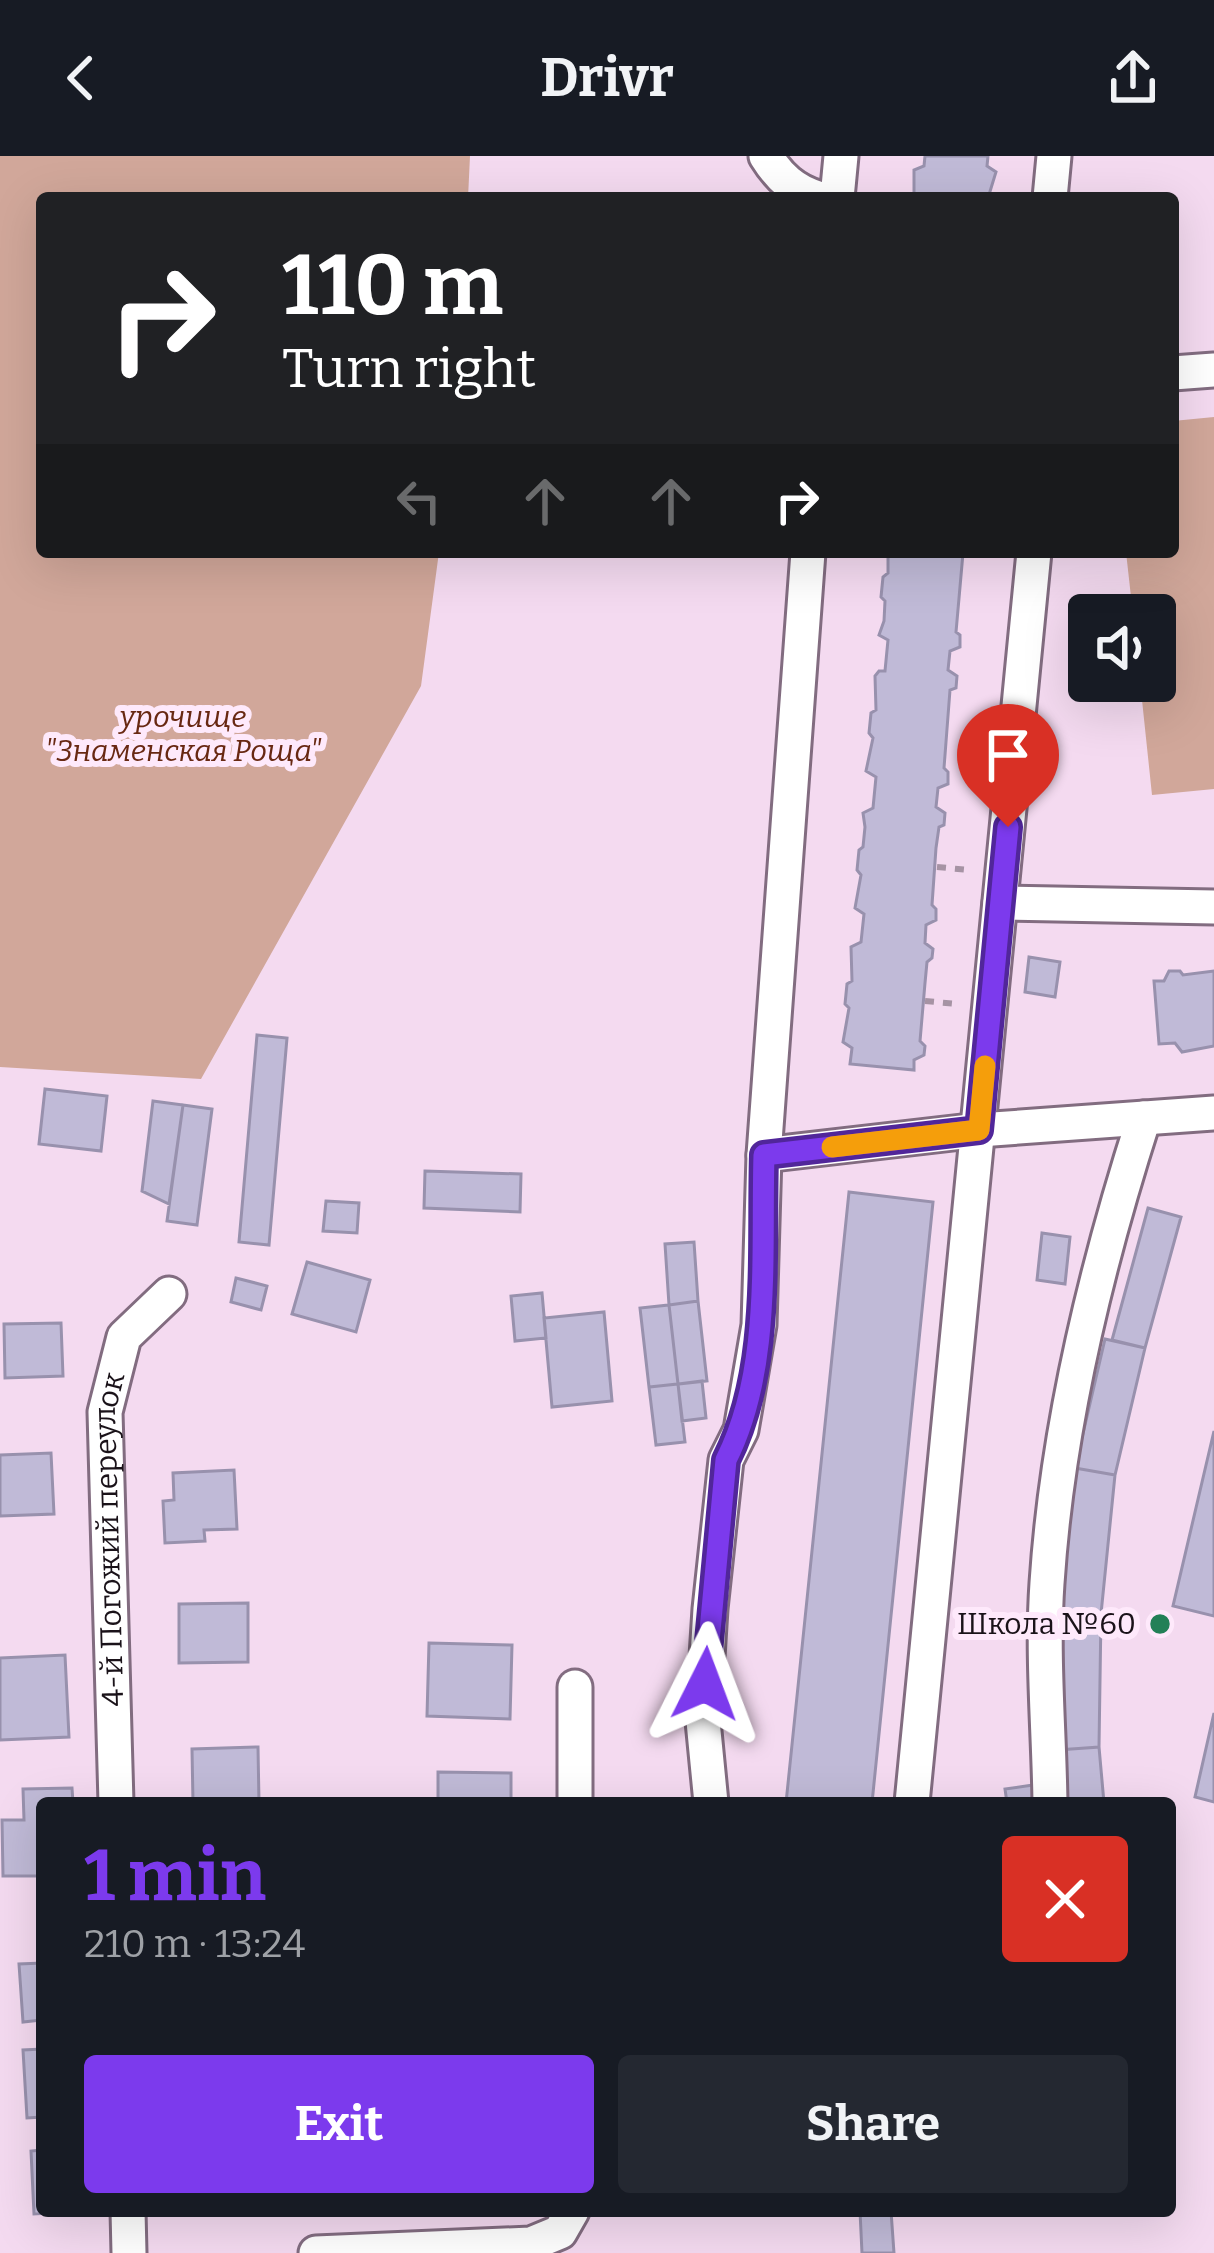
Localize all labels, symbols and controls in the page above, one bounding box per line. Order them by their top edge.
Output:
icon: back [48,45,114,111]
icon: share [1100,45,1166,111]
text: Drivr [540,46,674,110]
text: 110 m [282,235,503,336]
icon: right [84,240,240,396]
text: Turn right [282,337,536,401]
icon: left [386,468,452,534]
icon: ahead [512,468,578,534]
icon: ahead [638,468,704,534]
icon: right [764,468,830,534]
map controls [1068,594,1176,702]
button: sound [1068,594,1176,702]
park label: урочище "Знаменская Роща" [45,699,322,769]
pin [957,704,1059,827]
icon: arrive [975,722,1041,788]
street label: 4-й Погожий переулок [87,1368,132,1707]
place label: Школа №60 [957,1606,1136,1642]
marker: Школа №60 [1147,1611,1173,1637]
position arrow [642,1621,768,1747]
text: 1 min [84,1833,266,1919]
button: close [1002,1836,1128,1962]
text: 210 m · 13:24 [84,1921,305,1967]
button: Exit [84,2055,594,2193]
button: Share [618,2055,1128,2193]

